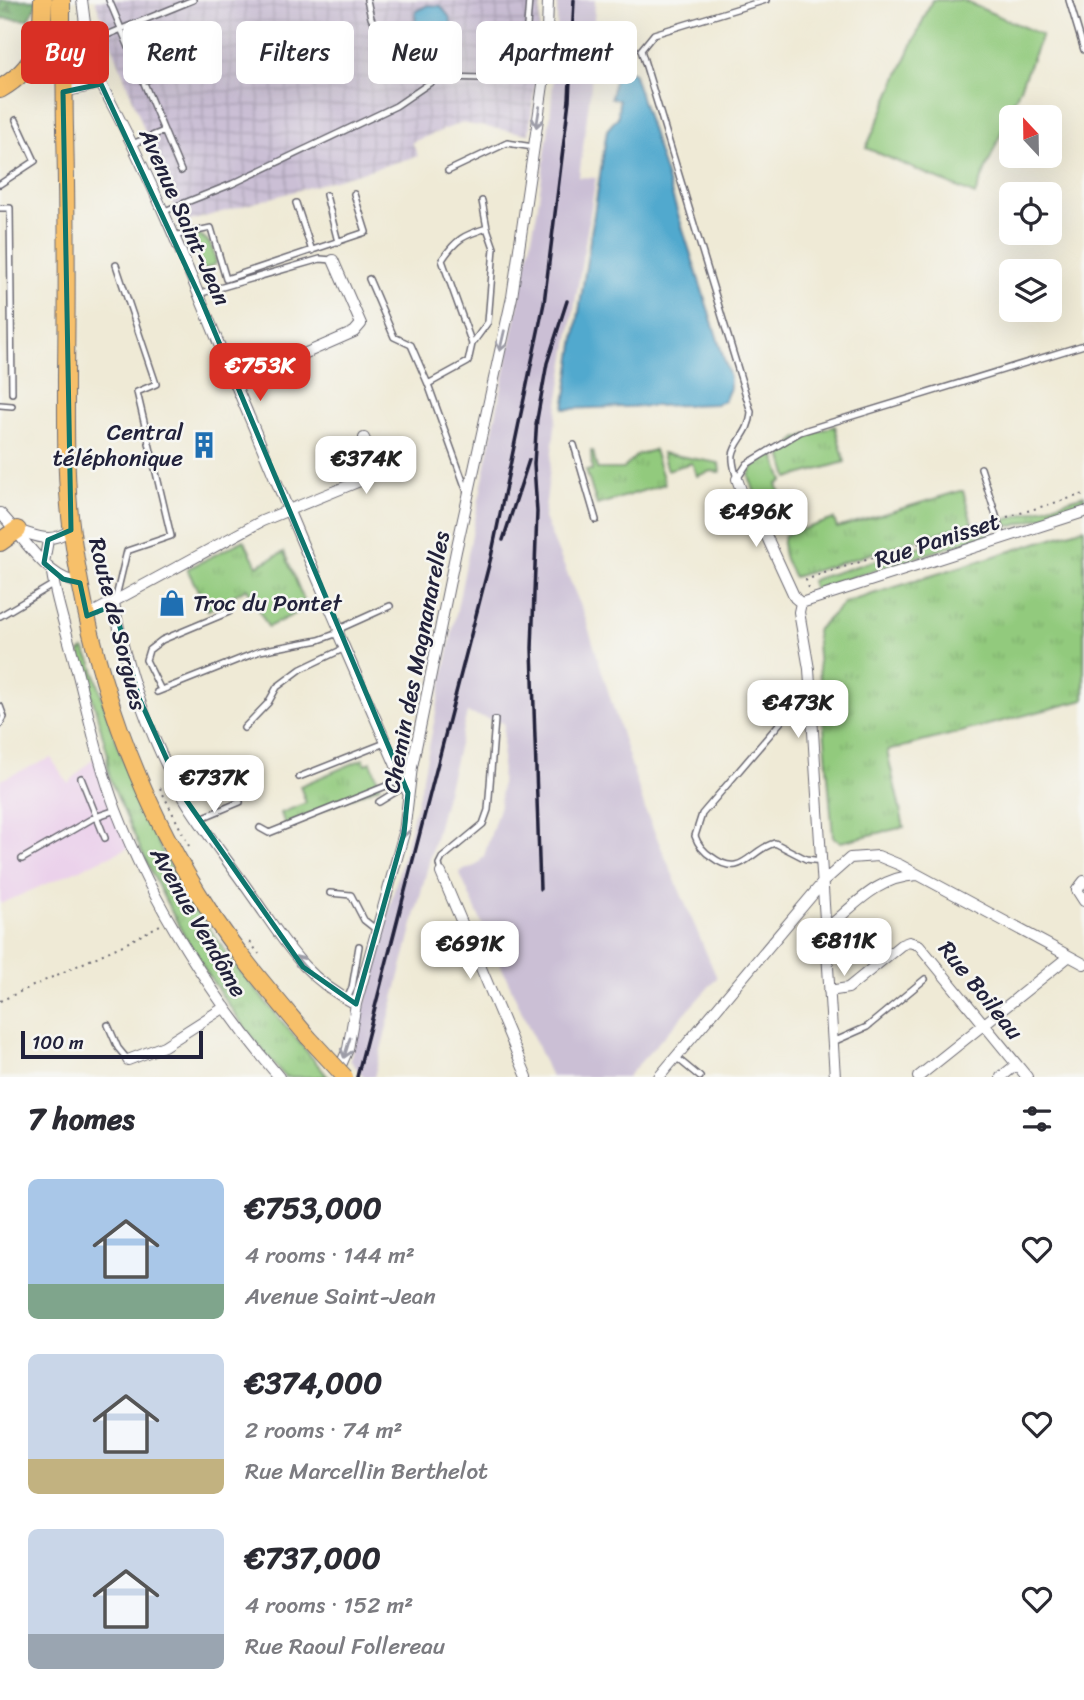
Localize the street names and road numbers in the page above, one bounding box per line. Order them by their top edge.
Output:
street label: Avenue Saint-Jean [127,121,242,313]
street label: Rue Panisset [869,501,1005,580]
street label: Chemin des Magnanarelles [371,527,462,797]
street label: Route de Sorgues [76,533,159,715]
street label: Avenue Vendôme [138,838,259,1006]
street label: Rue Boileau [927,931,1034,1050]

